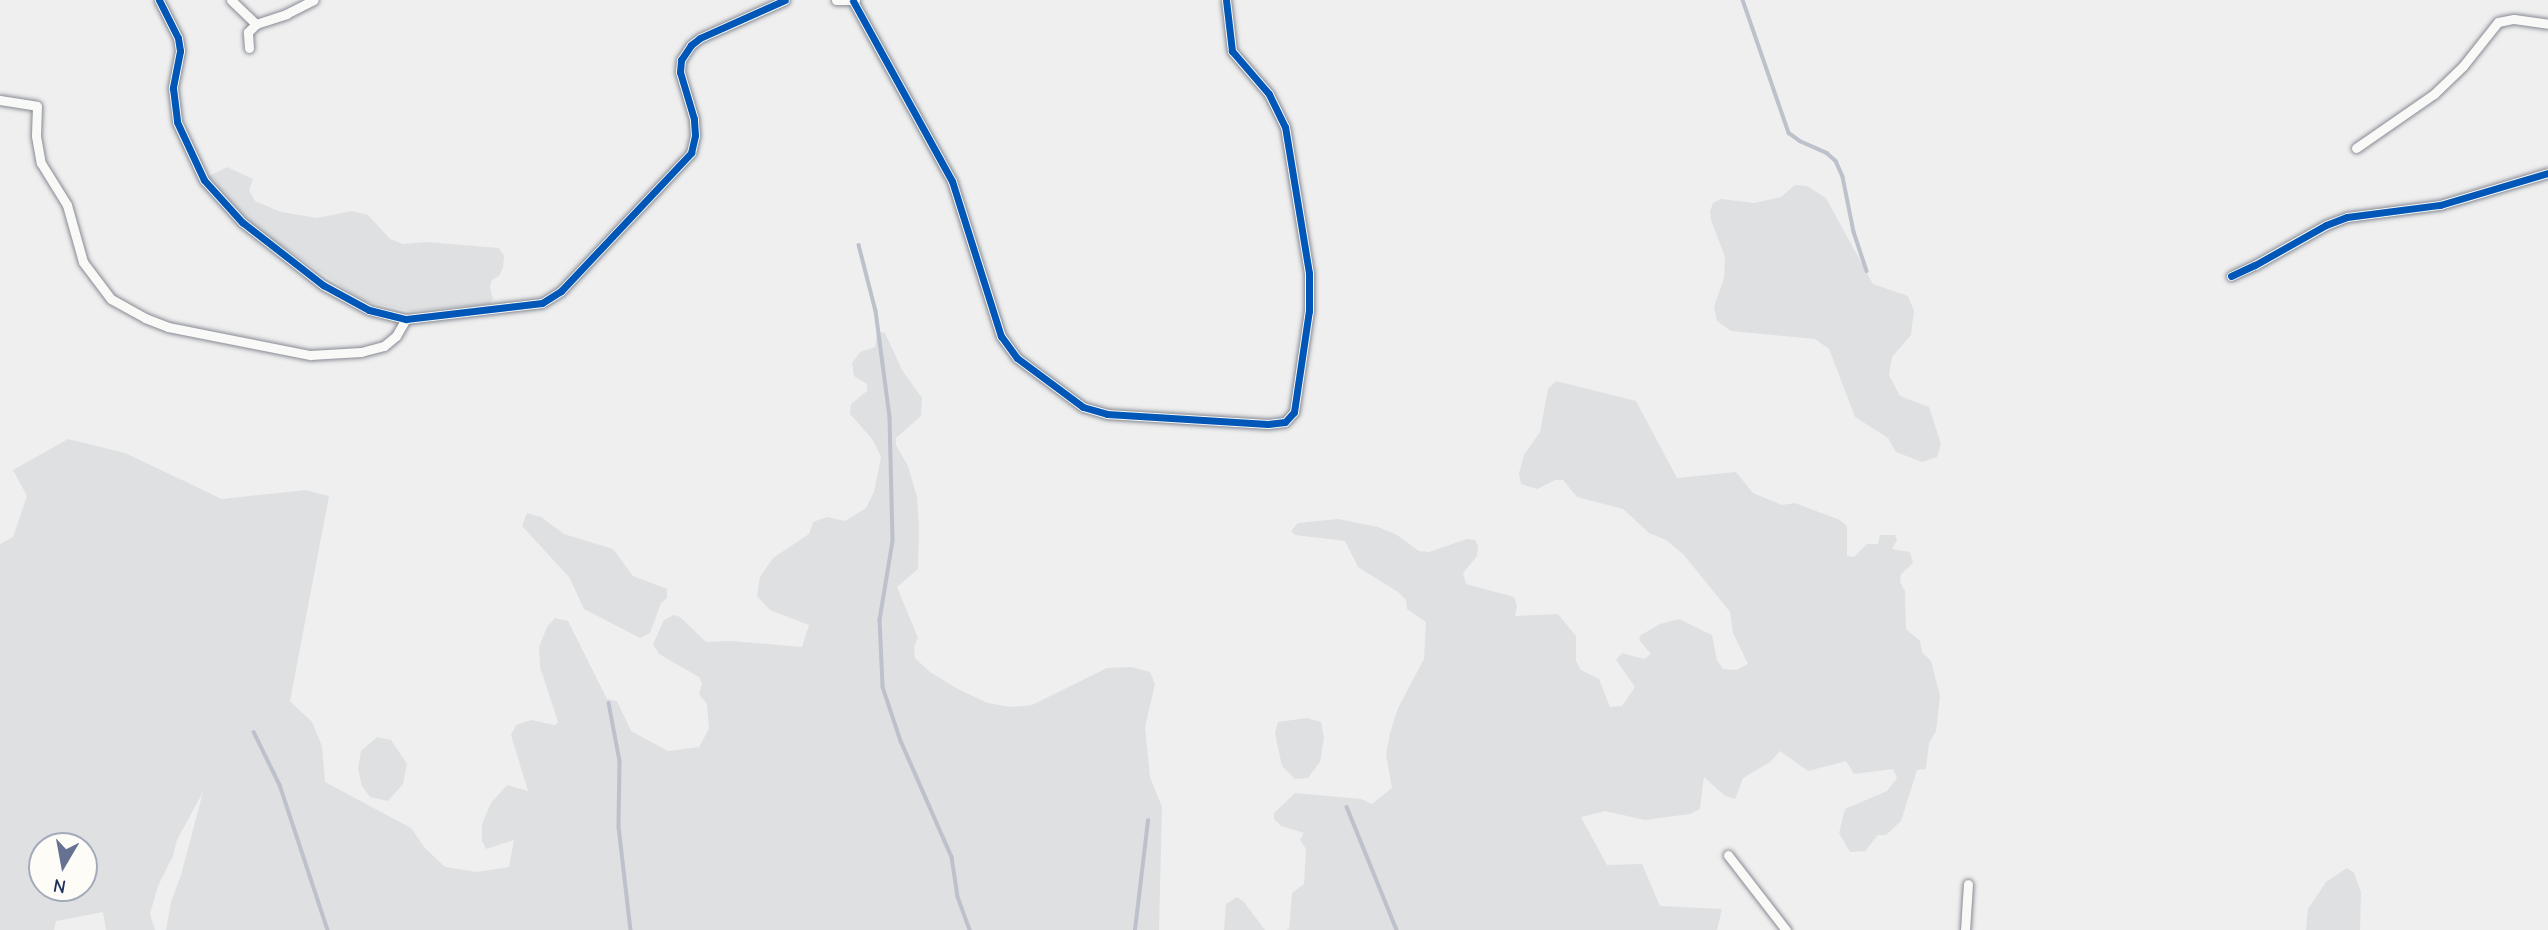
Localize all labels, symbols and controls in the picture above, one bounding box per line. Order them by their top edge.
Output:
north arrow [28,832,98,902]
text: N [52,874,68,898]

